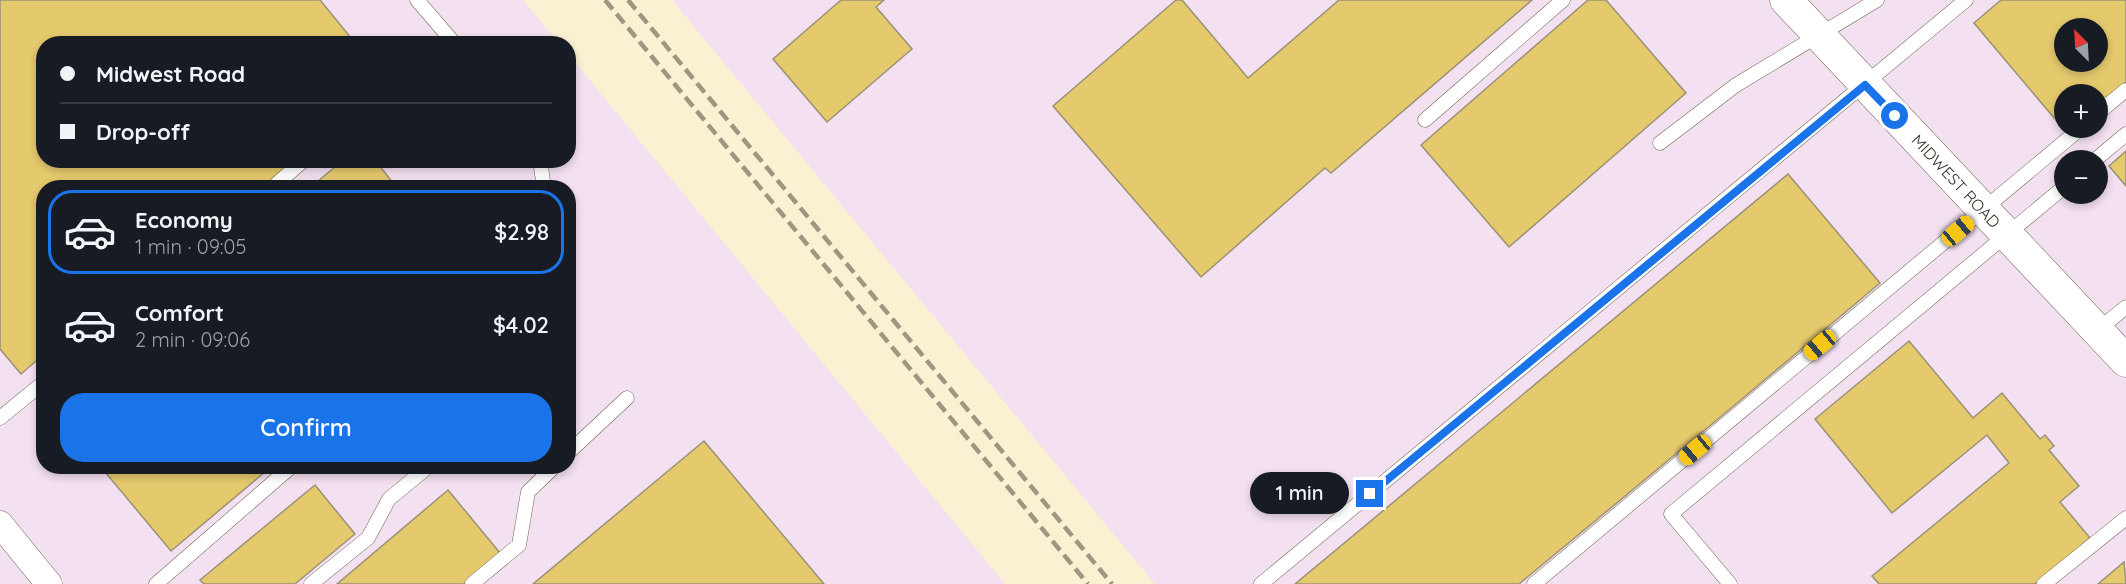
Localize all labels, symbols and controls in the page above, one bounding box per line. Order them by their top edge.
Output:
north arrow [2054,18,2108,72]
map controls [2054,18,2108,204]
text: Midwest Road [96,60,245,88]
button: + [2054,84,2108,138]
route start [1881,102,1908,129]
text: Drop-off [96,118,190,146]
street label: MIDWEST ROAD [1907,130,2005,232]
button: − [2054,150,2108,204]
icon: car [63,205,117,259]
text: Economy [135,206,233,234]
car [1938,213,1978,249]
text: $2.98 [494,218,549,246]
text: 1 min · 09:05 [135,234,246,259]
icon: car [63,298,117,352]
text: Comfort [135,299,224,327]
text: $4.02 [493,311,549,339]
text: 2 min · 09:06 [135,327,250,352]
car [1800,327,1840,363]
button: Confirm [60,393,552,462]
car [1675,432,1715,468]
callout: 1 min [1250,473,1349,515]
text: 1 min [1276,480,1323,505]
route end [1356,480,1383,507]

